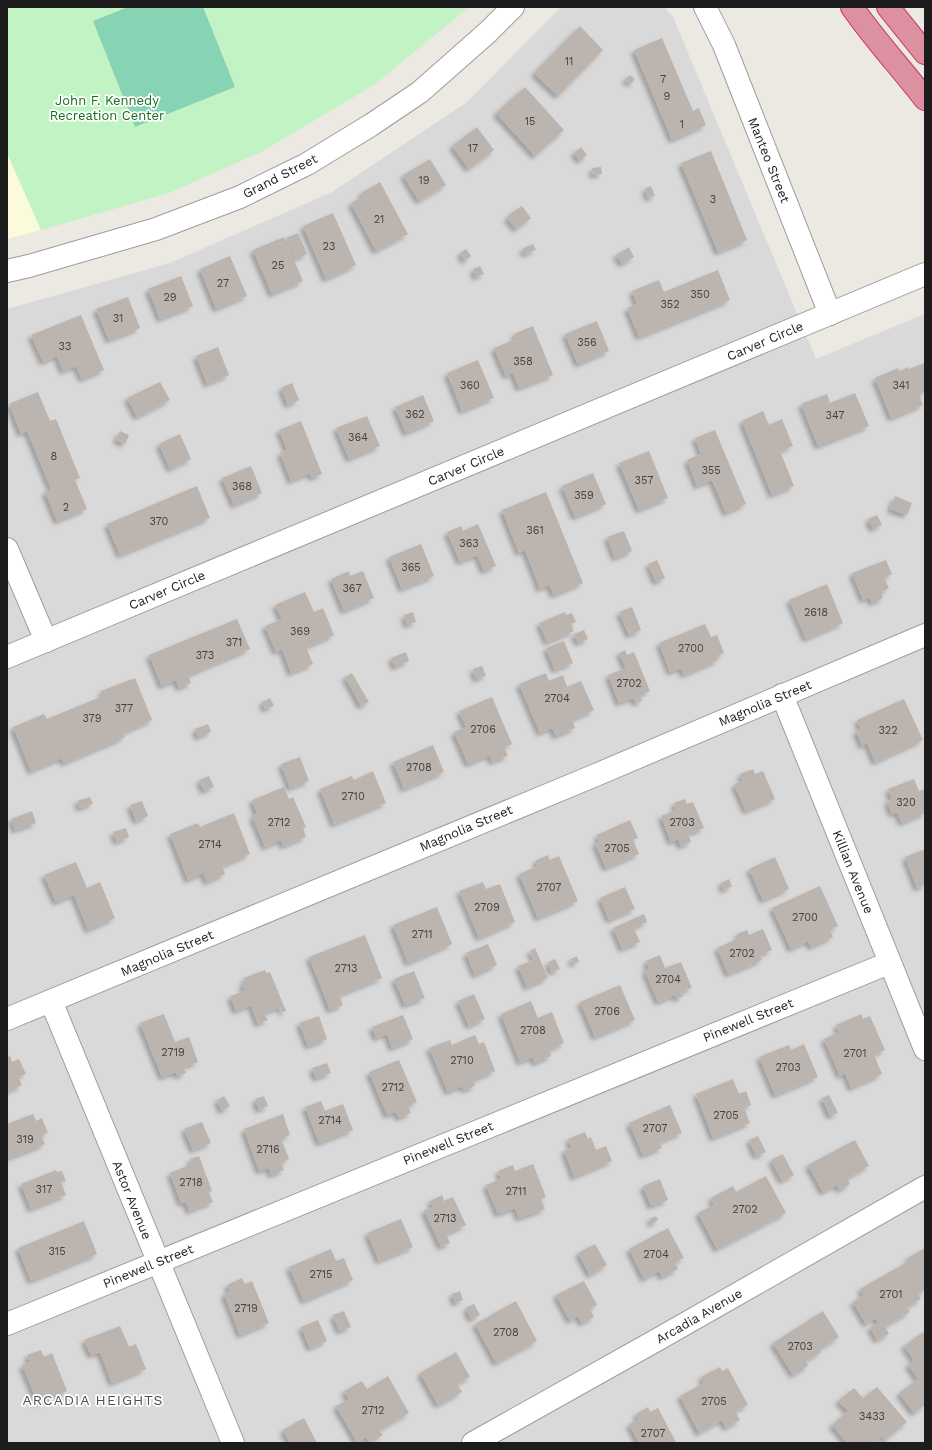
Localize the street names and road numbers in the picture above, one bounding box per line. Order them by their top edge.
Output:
street label: Manteo Street [745,115,793,205]
street label: Grand Street [240,151,320,201]
street label: Carver Circle [725,318,805,364]
street label: Carver Circle [426,443,506,489]
street label: Carver Circle [127,567,207,613]
street label: Magnolia Street [716,676,814,729]
street label: Magnolia Street [417,801,515,854]
street label: Killian Avenue [829,828,877,916]
street label: Magnolia Street [118,926,216,979]
street label: Pinewell Street [701,995,796,1045]
street label: Pinewell Street [401,1118,496,1168]
street label: Astor Avenue [109,1158,155,1242]
street label: Pinewell Street [101,1241,196,1291]
street label: Arcadia Avenue [653,1285,745,1347]

